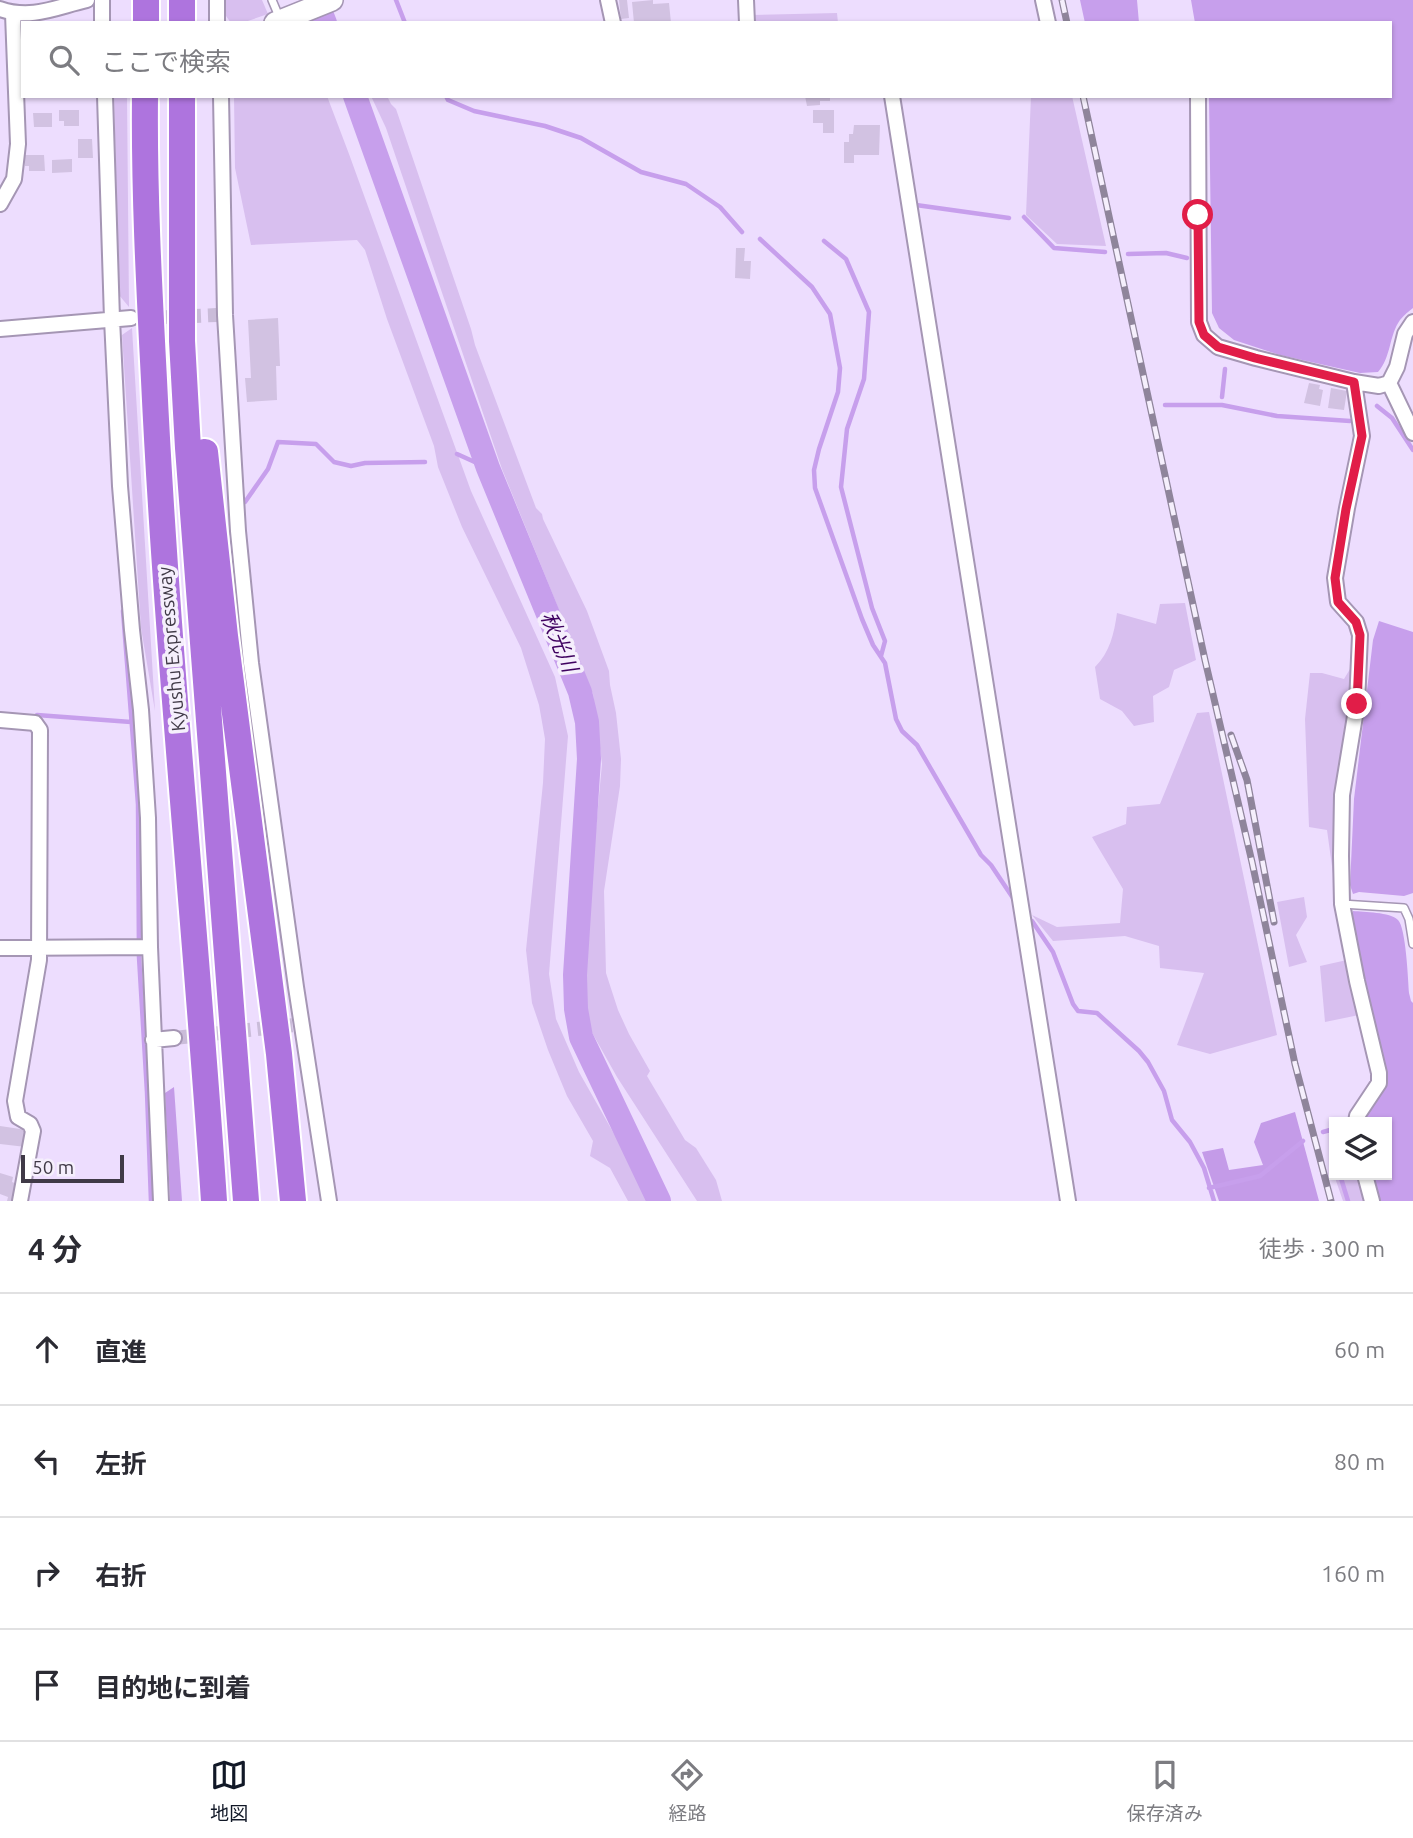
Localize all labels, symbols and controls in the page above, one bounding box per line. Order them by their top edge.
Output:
search box [21,21,1392,98]
icon: search [45,41,83,79]
text: ここで検索 [101,47,231,76]
route start [1182,199,1213,230]
street label: Kyushu Expressway [153,566,189,732]
water label: 秋光川 [537,608,584,677]
route end [1341,688,1372,719]
map controls [1329,1117,1392,1180]
button: layers [1329,1117,1392,1180]
scale bar [21,1152,124,1184]
text: 50 m [32,1156,74,1178]
text: 4 分 [28,1232,82,1266]
text: 徒歩 · 300 m [1259,1236,1385,1261]
icon: ahead [28,1330,66,1368]
text: 直進 [95,1337,147,1366]
text: 60 m [1334,1337,1385,1362]
icon: left [28,1442,66,1480]
text: 左折 [95,1449,147,1478]
text: 80 m [1334,1449,1385,1474]
icon: right [28,1554,66,1592]
text: 右折 [95,1561,147,1590]
text: 160 m [1321,1561,1385,1586]
icon: arrive [28,1666,66,1704]
text: 目的地に到着 [95,1673,251,1702]
tab: 地図 [210,1756,248,1825]
tab: 経路 [668,1756,707,1825]
tab: 保存済み [1127,1756,1203,1825]

